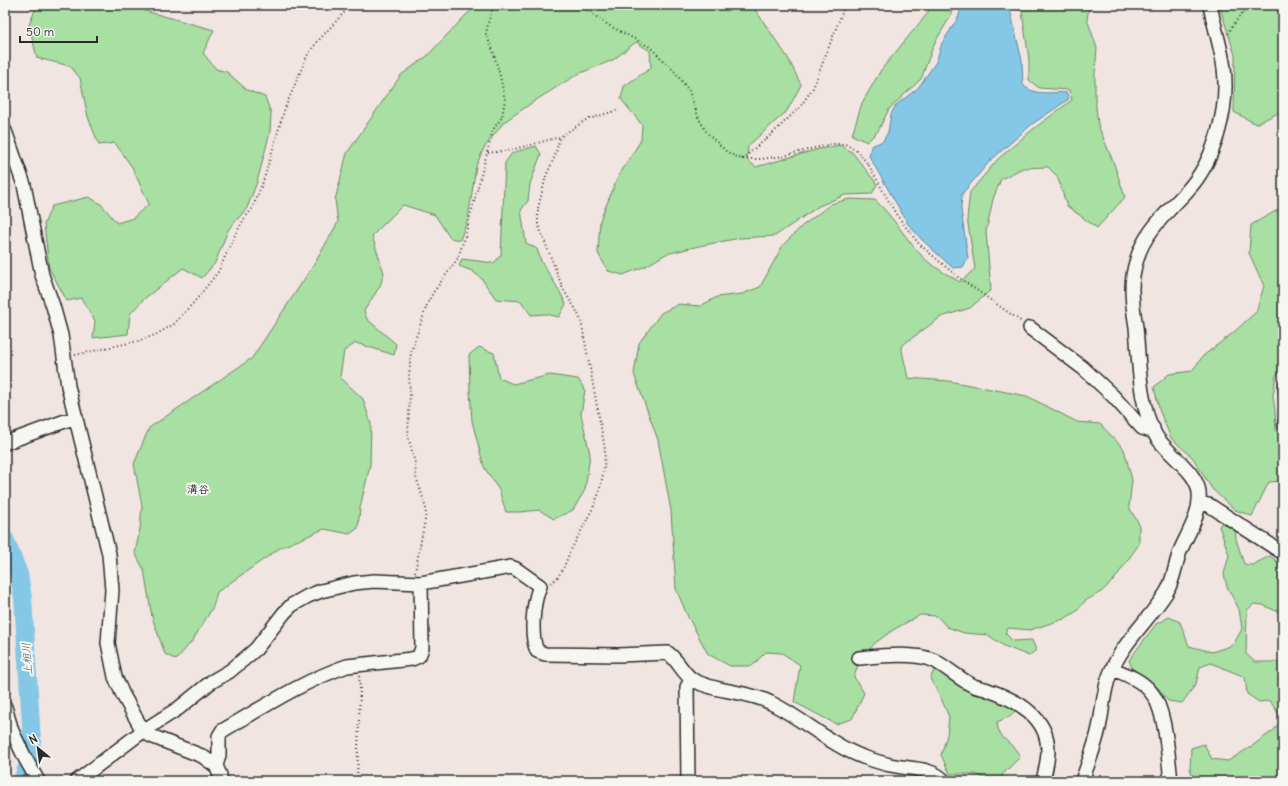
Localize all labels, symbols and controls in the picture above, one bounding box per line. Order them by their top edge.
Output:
scale bar [20,18,97,44]
text: 50 m [26,24,55,39]
district label: 溝谷 [187,482,209,496]
water label: 上相川 [19,642,35,676]
north arrow [18,728,58,768]
text: N [26,731,40,747]

